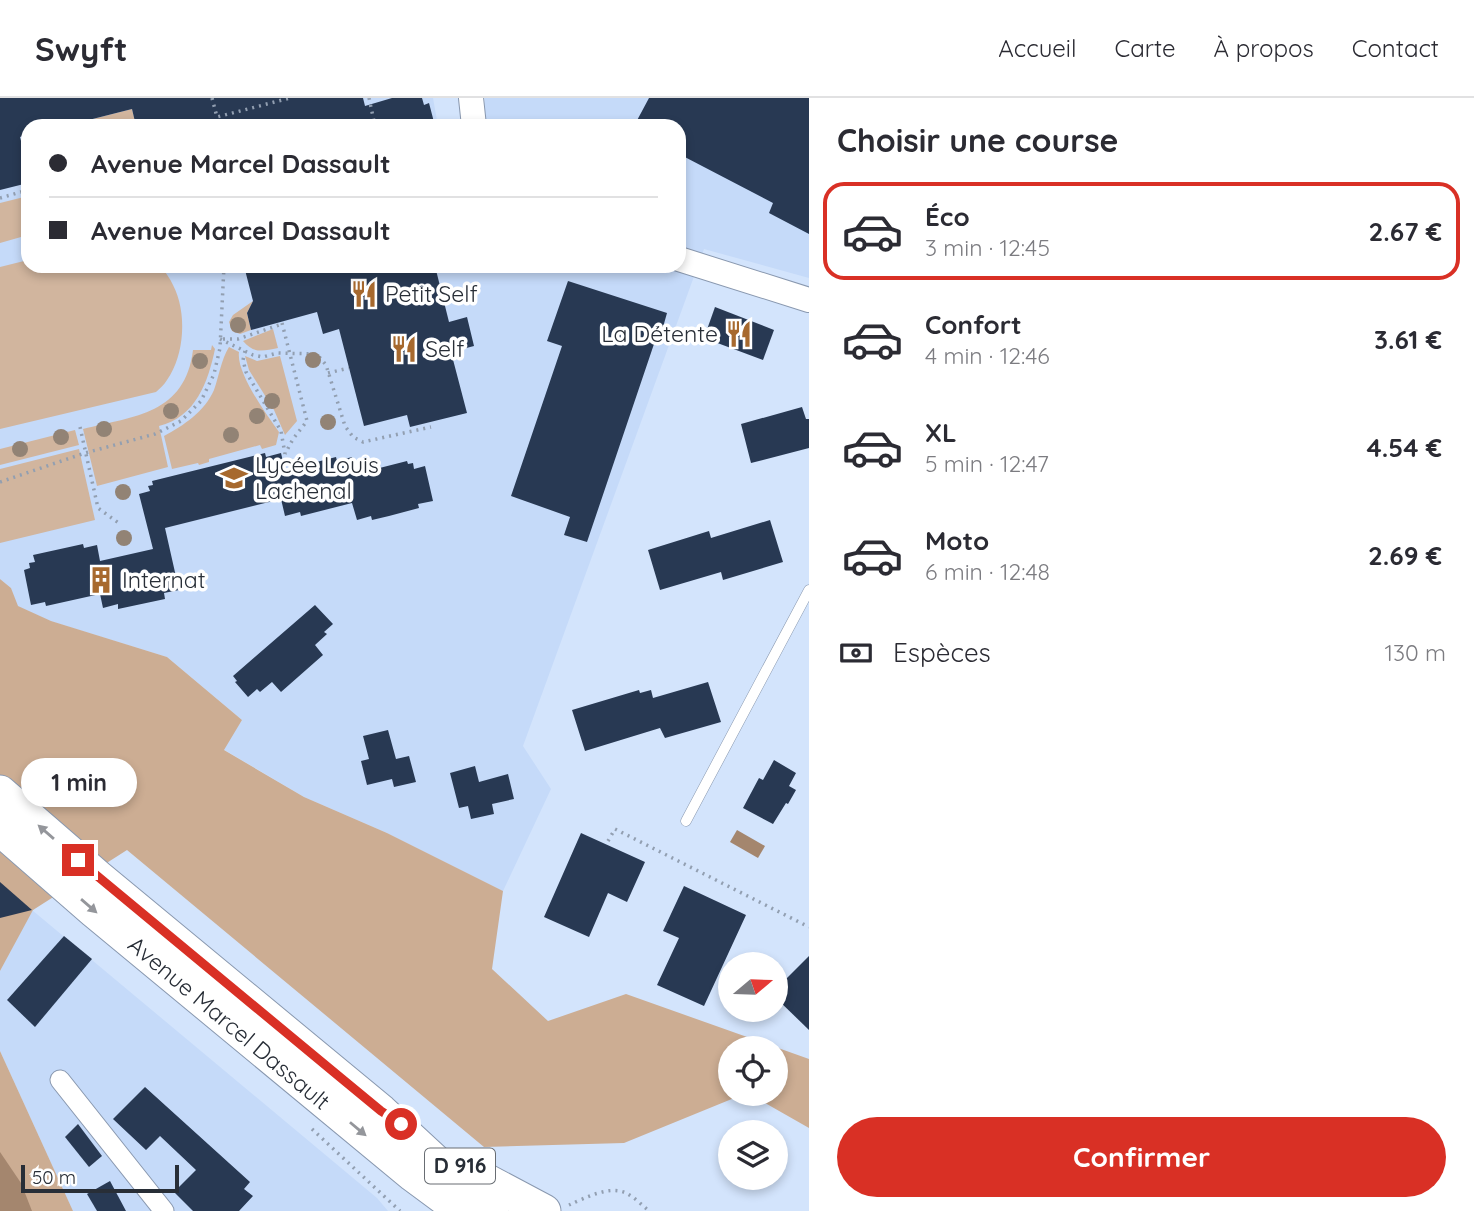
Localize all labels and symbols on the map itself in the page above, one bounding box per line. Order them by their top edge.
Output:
restaurant icon: Petit Self [349,279,379,309]
place label: Petit Self [385,279,478,308]
place label: La Détente [601,319,718,348]
restaurant icon: La Détente [724,319,754,349]
restaurant icon: Self [389,334,419,364]
place label: Self [425,334,465,363]
place label: Lycée Louis Lachenal [255,450,379,505]
school or university icon: Lycée Louis Lachenal [219,463,249,493]
building icon: Internat [86,565,116,595]
place label: Internat [122,565,206,594]
callout: 1 min [20,758,136,808]
one-way arrow [38,825,55,840]
route end [62,844,94,876]
one-way arrow [80,898,97,913]
street label: Avenue Marcel Dassault [122,930,336,1116]
north arrow [718,952,788,1022]
route start [385,1108,417,1140]
one-way arrow [350,1121,367,1136]
road number: D 916 [425,1148,495,1184]
scale bar [21,1162,178,1194]

